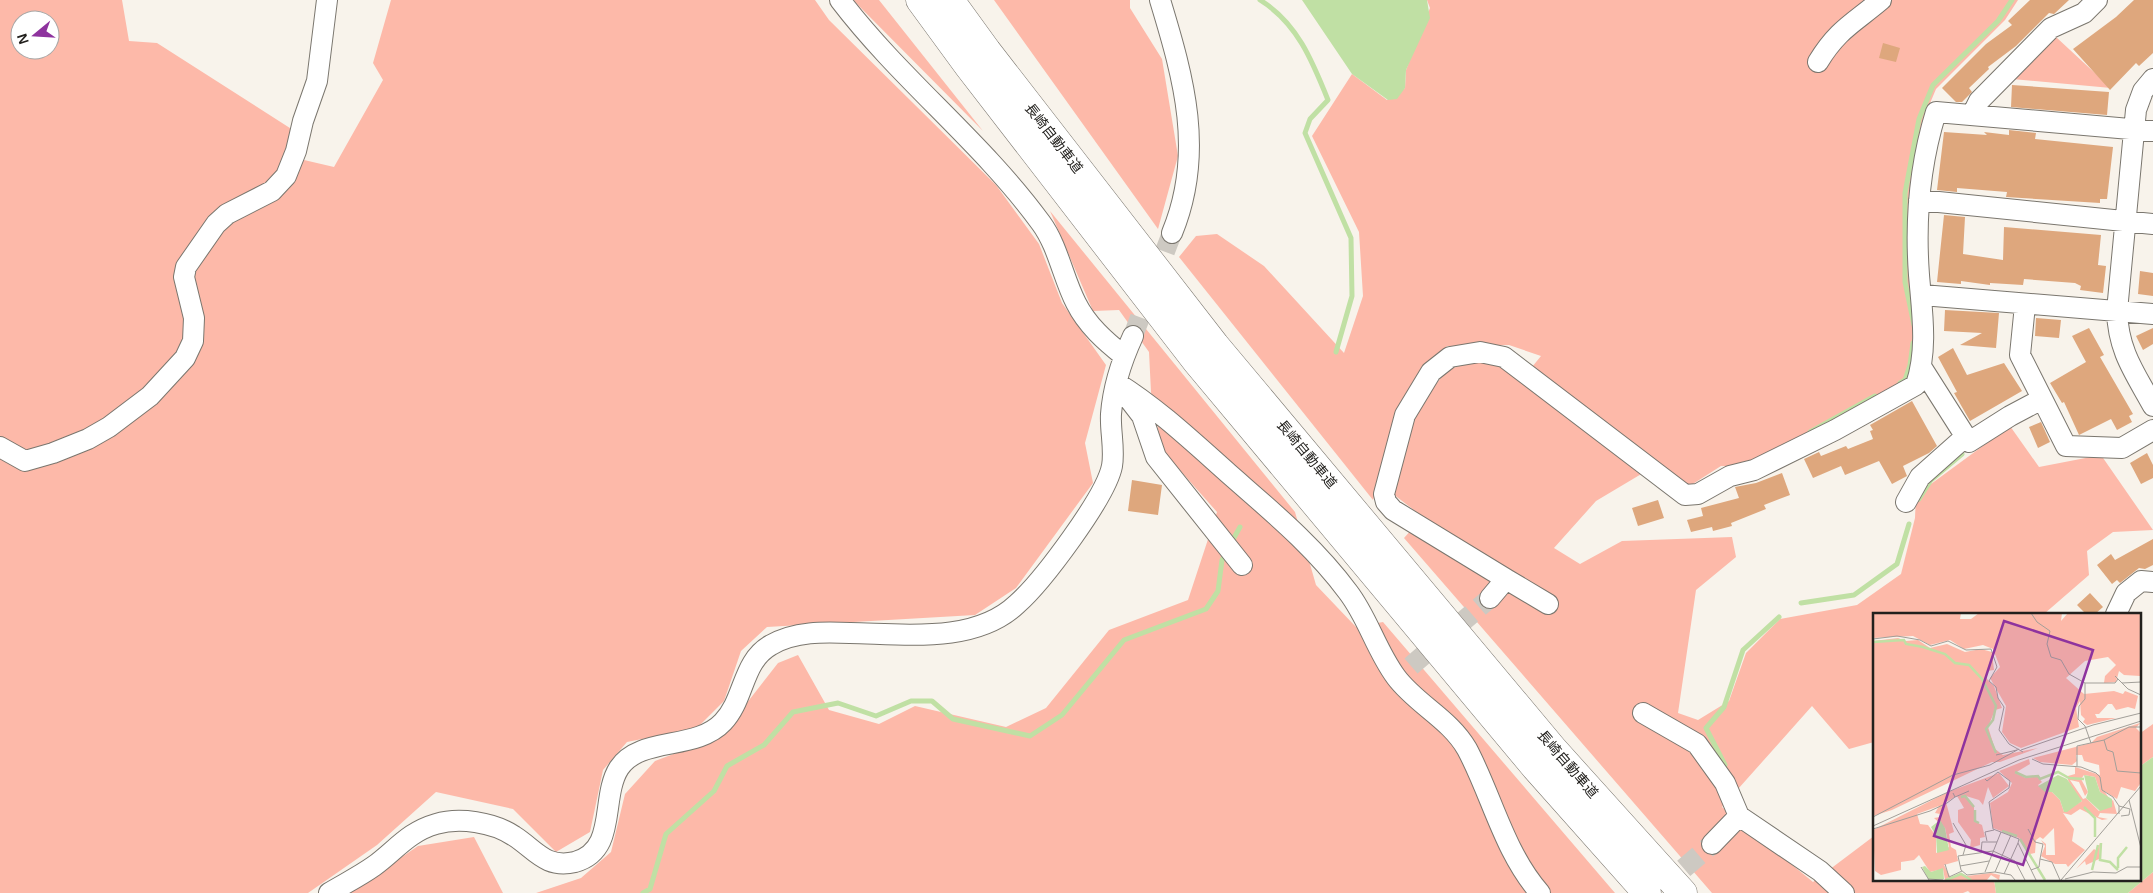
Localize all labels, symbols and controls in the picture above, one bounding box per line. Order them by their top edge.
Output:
north arrow [10,10,60,60]
text: N [13,32,32,46]
street label: 長崎自動車道 [1022,100,1086,176]
street label: 長崎自動車道 [1274,417,1340,491]
inset map [1873,613,2140,880]
street label: 長崎自動車道 [1534,727,1602,801]

